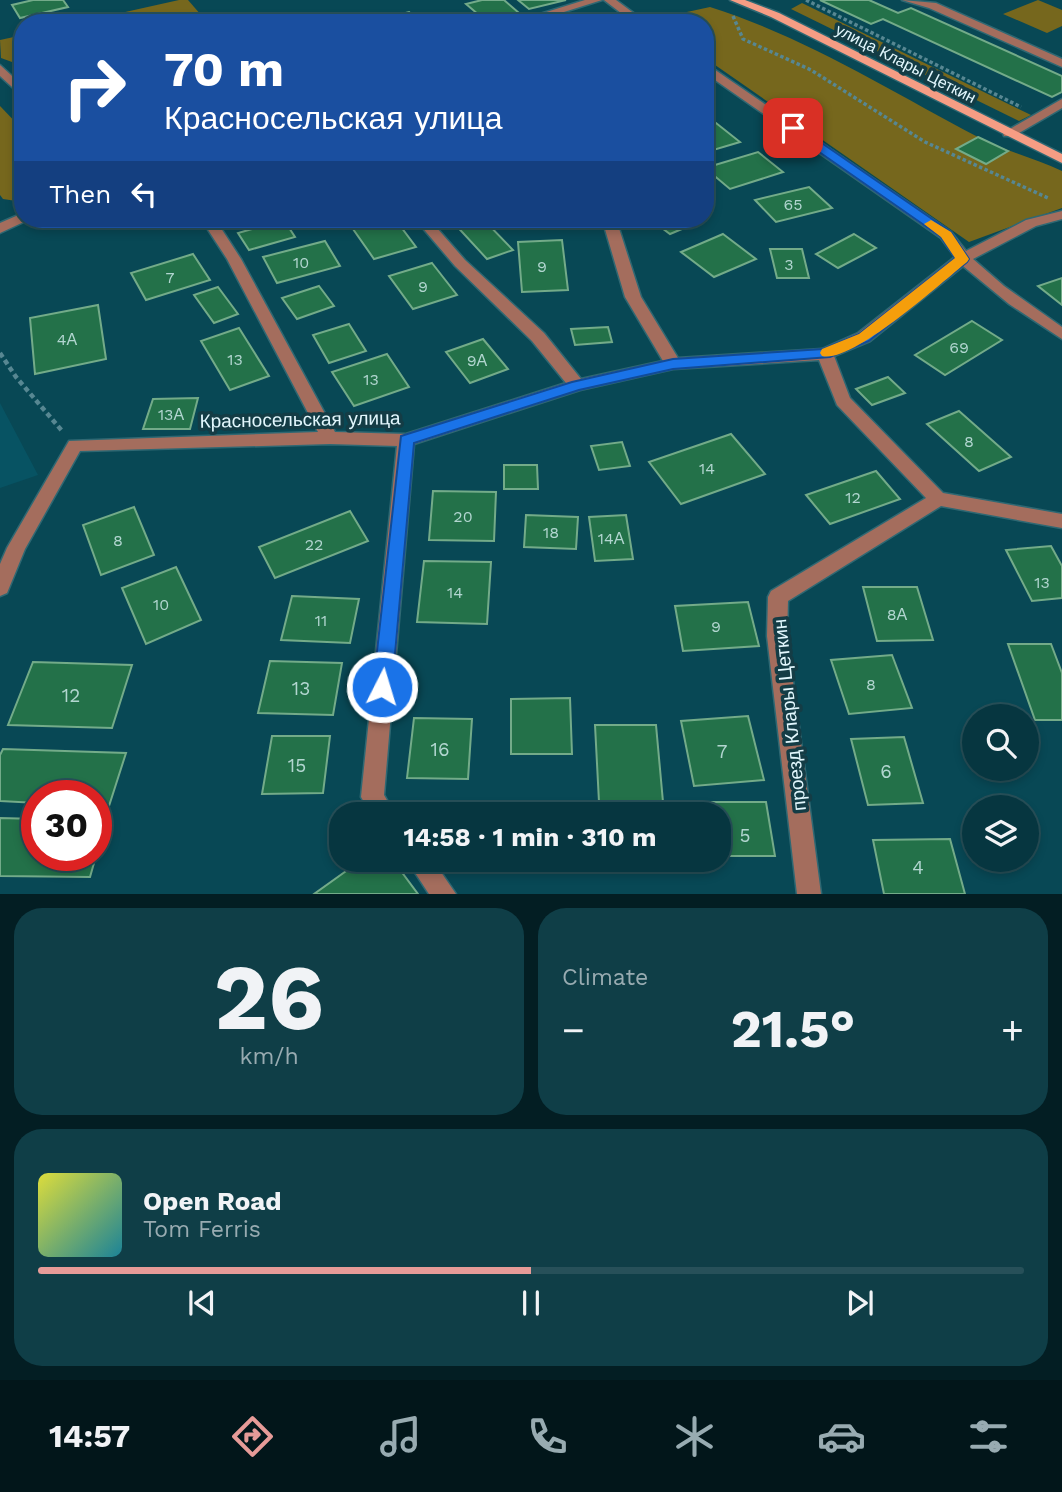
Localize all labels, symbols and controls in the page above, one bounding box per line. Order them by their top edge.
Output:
street label: улица Клары Цеткин [832,20,979,107]
text: 70 m [164,40,284,98]
icon: right [49,42,140,133]
pin [763,98,823,158]
text: Красносельская улица [164,99,503,137]
icon: arrive [774,109,812,147]
icon: left [125,175,163,213]
text: Then [49,179,111,209]
house number: 65 [783,195,803,214]
house number: 10 [293,253,309,272]
house number: 3 [784,255,794,274]
house number: 9 [537,257,547,276]
house number: 7 [166,268,175,287]
house number: 9 [418,277,428,296]
house number: 4А [57,330,78,349]
house number: 69 [949,338,969,357]
house number: 13 [227,350,243,369]
house number: 9А [467,351,488,370]
house number: 13 [363,370,379,389]
house number: 13А [158,405,184,424]
street label: Красносельская улица [199,406,401,433]
house number: 8 [964,432,974,451]
house number: 14 [699,459,715,478]
house number: 12 [845,488,861,507]
house number: 20 [453,507,473,526]
house number: 18 [543,523,559,542]
house number: 14А [598,529,625,548]
house number: 8 [113,531,123,550]
house number: 22 [305,535,323,554]
house number: 13 [1034,573,1050,592]
house number: 14 [447,583,463,602]
house number: 10 [153,595,169,614]
house number: 8А [887,605,908,624]
house number: 11 [315,611,327,630]
house number: 9 [711,617,721,636]
street label: проезд Клары Цеткин [768,618,811,812]
position arrow [345,650,419,724]
house number: 8 [866,675,876,694]
house number: 13 [292,677,310,700]
house number: 12 [62,684,80,707]
map controls [962,704,1039,872]
button: search [962,704,1039,781]
house number: 16 [431,738,449,761]
house number: 7 [717,740,727,763]
house number: 15 [288,754,306,777]
house number: 6 [880,760,892,783]
speed limit sign: 30 [21,780,112,871]
button: layers [962,795,1039,872]
text: 14:58 · 1 min · 310 m [403,822,657,852]
house number: 5 [739,824,751,847]
house number: 4 [912,856,924,879]
text: 26 [214,944,324,1051]
text: Climate [562,964,648,991]
text: 21.5° [731,999,855,1060]
text: − [562,1008,585,1052]
text: + [1001,1008,1024,1052]
text: km/h [239,1043,299,1070]
text: Open Road [143,1186,281,1216]
text: Tom Ferris [143,1216,261,1243]
icon: previous [183,1284,221,1322]
icon: pause [512,1284,550,1322]
icon: next [841,1284,879,1322]
icon: directions [228,1412,277,1461]
icon: music [376,1412,425,1461]
icon: phone [523,1412,572,1461]
icon: climate [670,1412,719,1461]
icon: car [817,1412,866,1461]
icon: filters [964,1412,1013,1461]
text: 14:57 [49,1417,130,1455]

